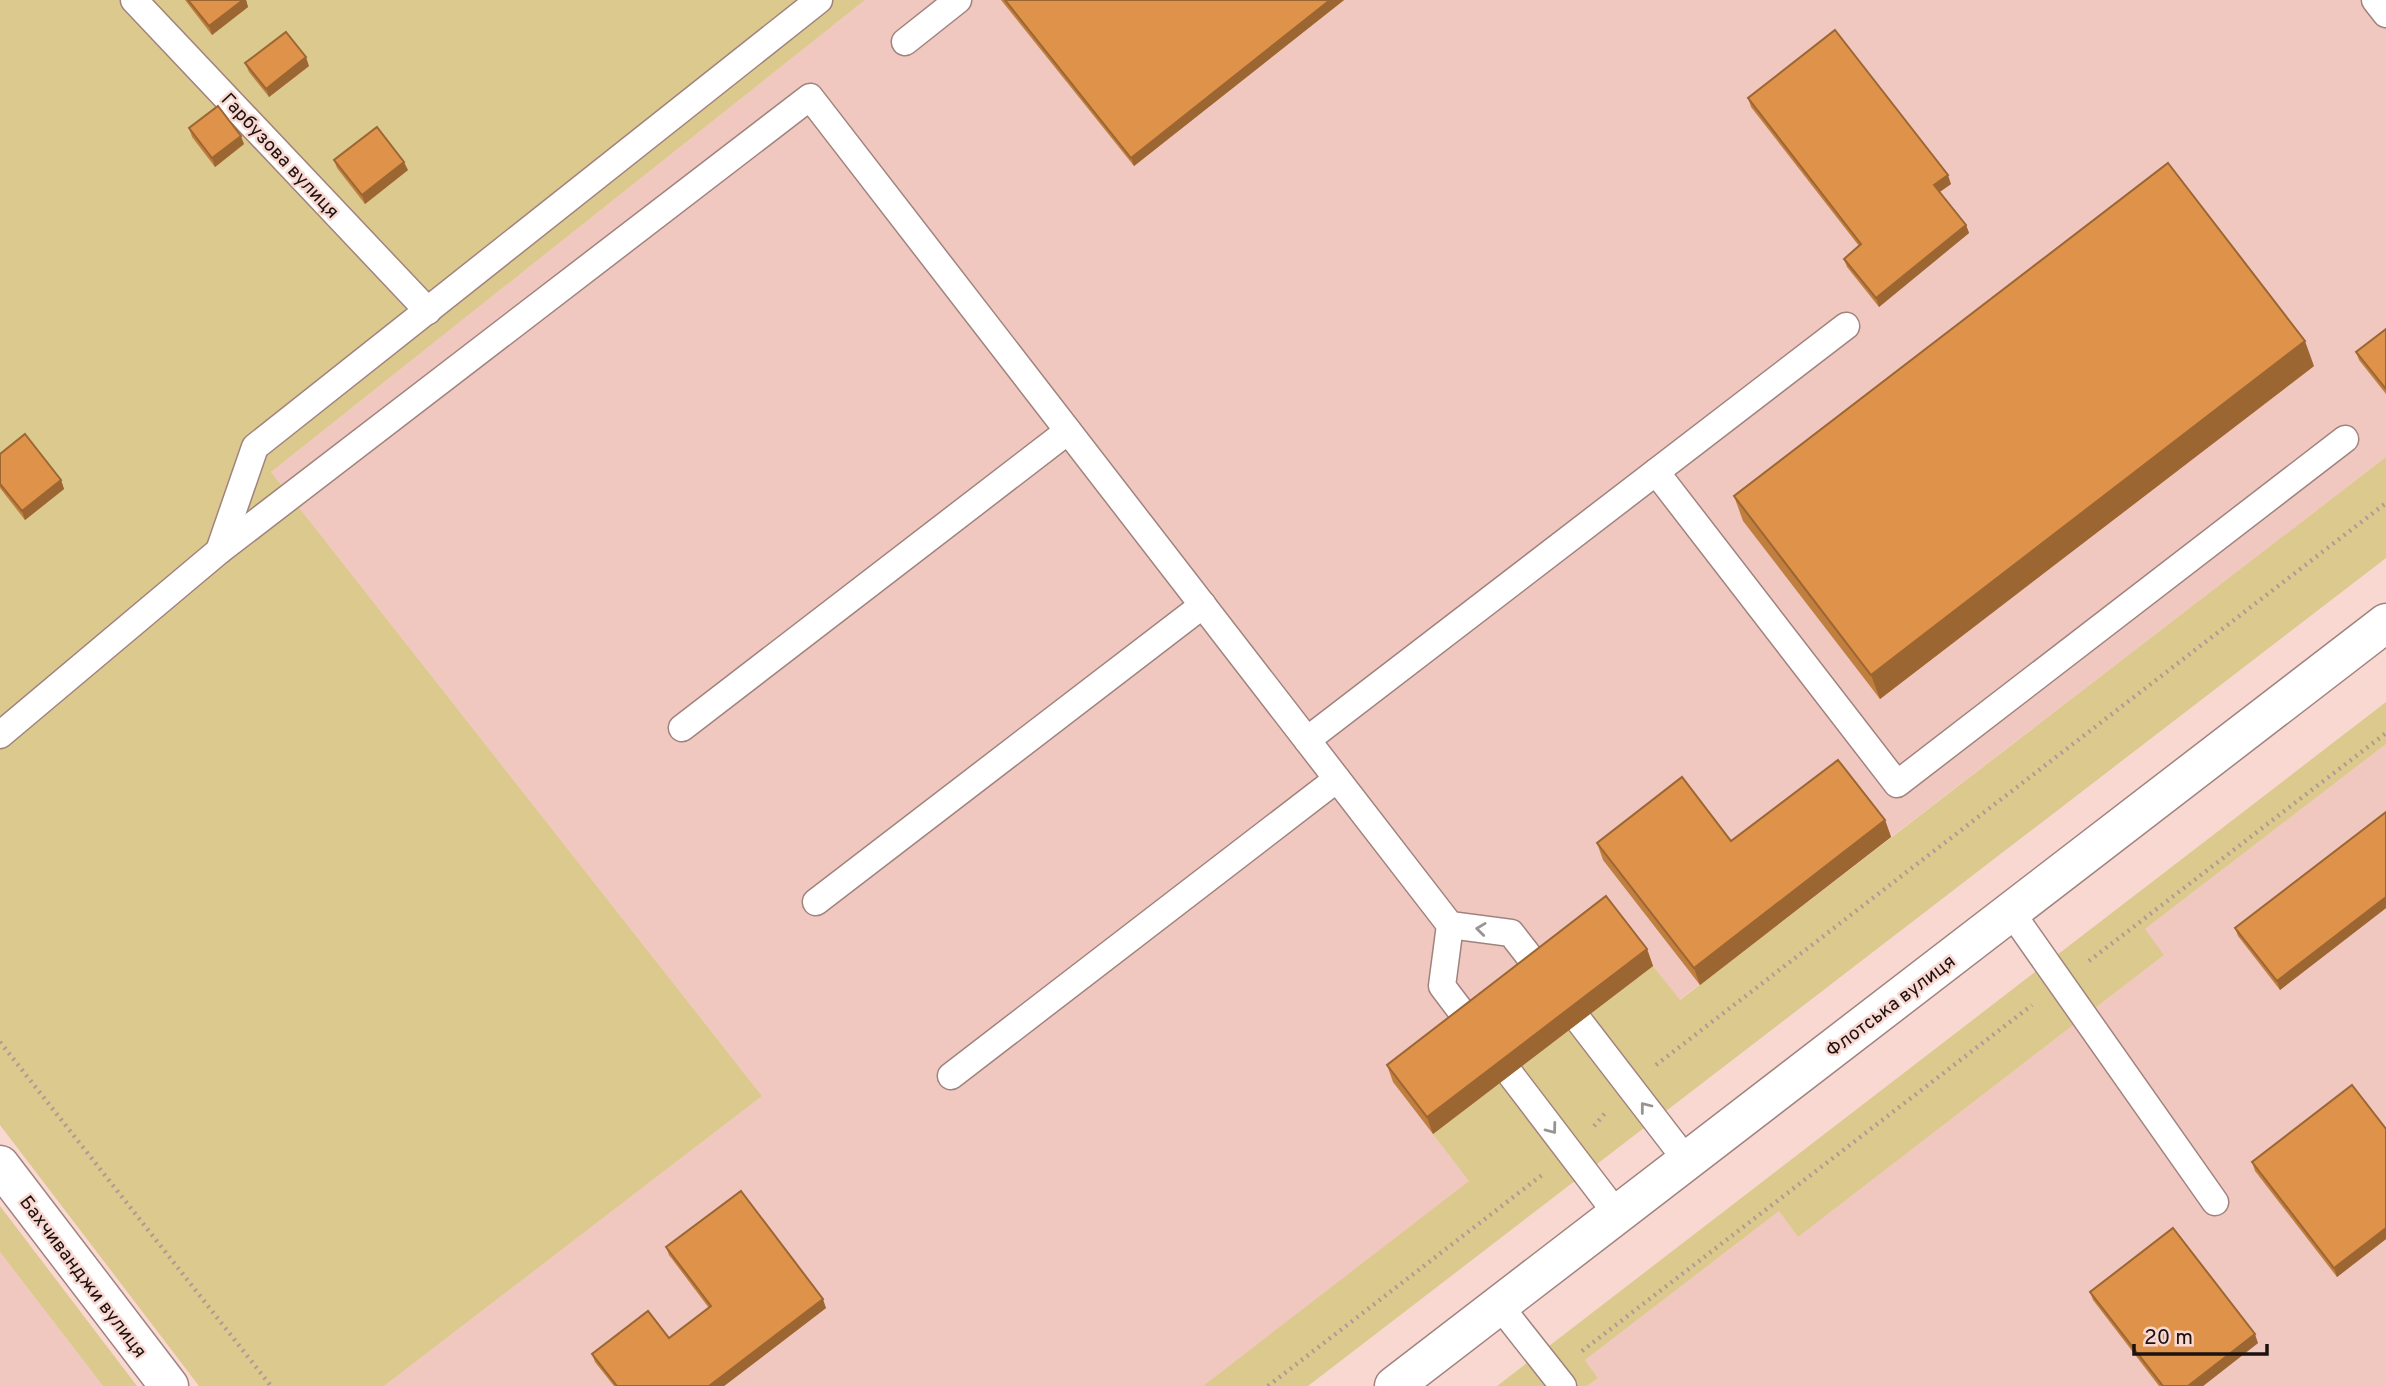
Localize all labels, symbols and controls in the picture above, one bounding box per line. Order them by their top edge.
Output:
street label: Гарбузова вулиця [215,89,344,224]
one-way arrow [1475,922,1486,937]
street label: Флотська вулиця [1822,950,1961,1063]
one-way arrow [1641,1102,1654,1115]
one-way arrow [1544,1121,1557,1134]
street label: Бахчиванджи вулиця [13,1191,151,1363]
scale bar [2134,1312,2267,1356]
text: 20 m [2144,1325,2193,1352]

